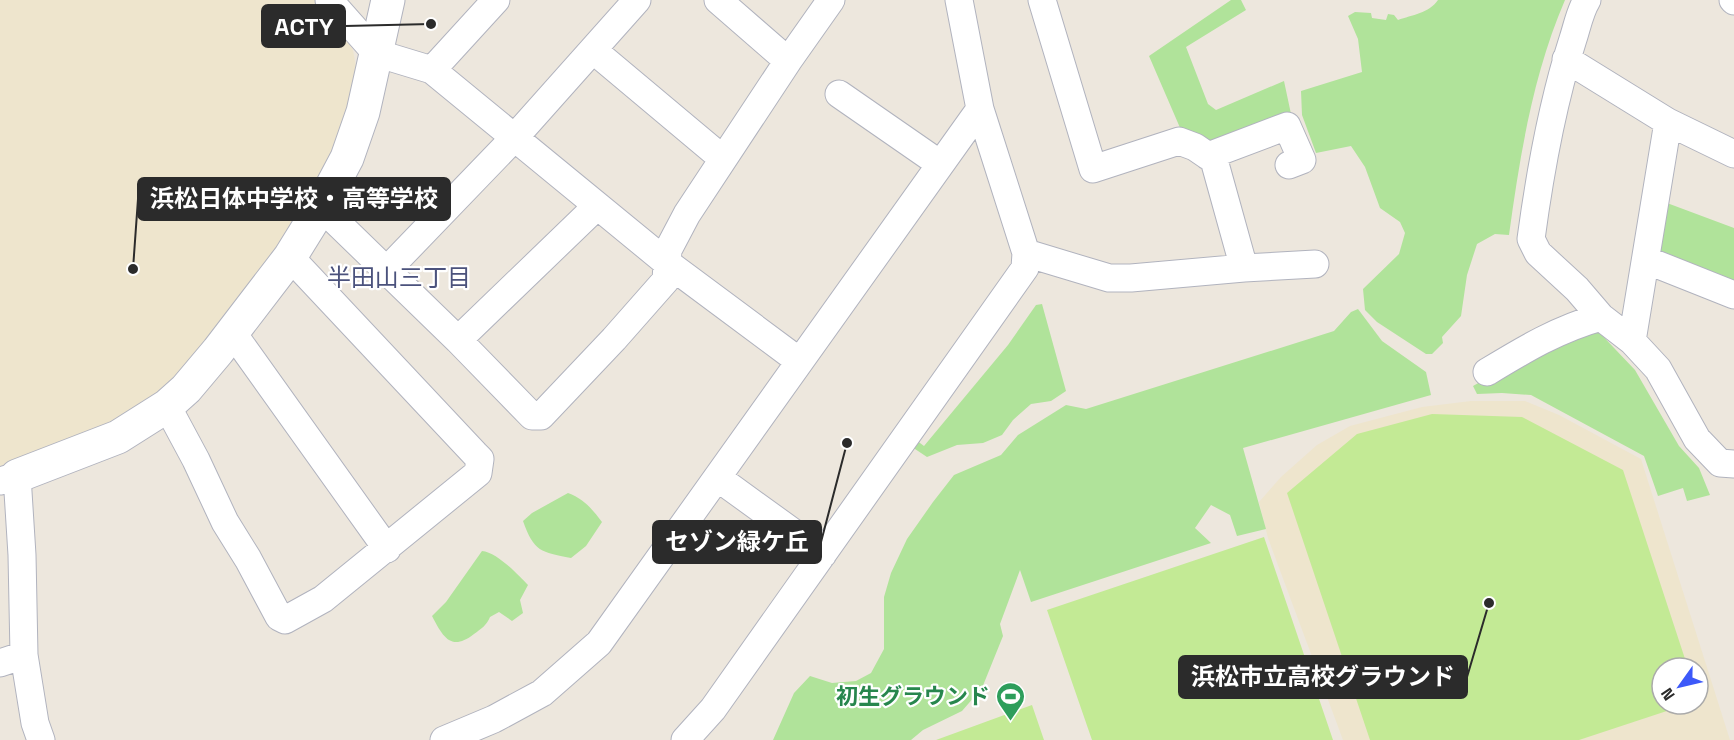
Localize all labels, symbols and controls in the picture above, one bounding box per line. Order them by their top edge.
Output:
callout: ACTY [262,5,345,47]
text: ACTY [274,11,334,42]
callout: 浜松日体中学校・高等学校 [138,178,450,220]
text: 浜松日体中学校・高等学校 [150,183,438,214]
district label: 半田山三丁目 [327,262,471,293]
callout: セゾン緑ケ丘 [653,521,821,563]
text: セゾン緑ケ丘 [665,526,809,557]
callout: 浜松市立高校グラウンド [1179,656,1467,698]
north arrow [1650,656,1710,716]
text: 浜松市立高校グラウンド [1191,661,1455,692]
sports icon: 初生グラウンド [995,680,1027,722]
place label: 初生グラウンド [836,682,990,710]
text: N [1656,684,1680,704]

